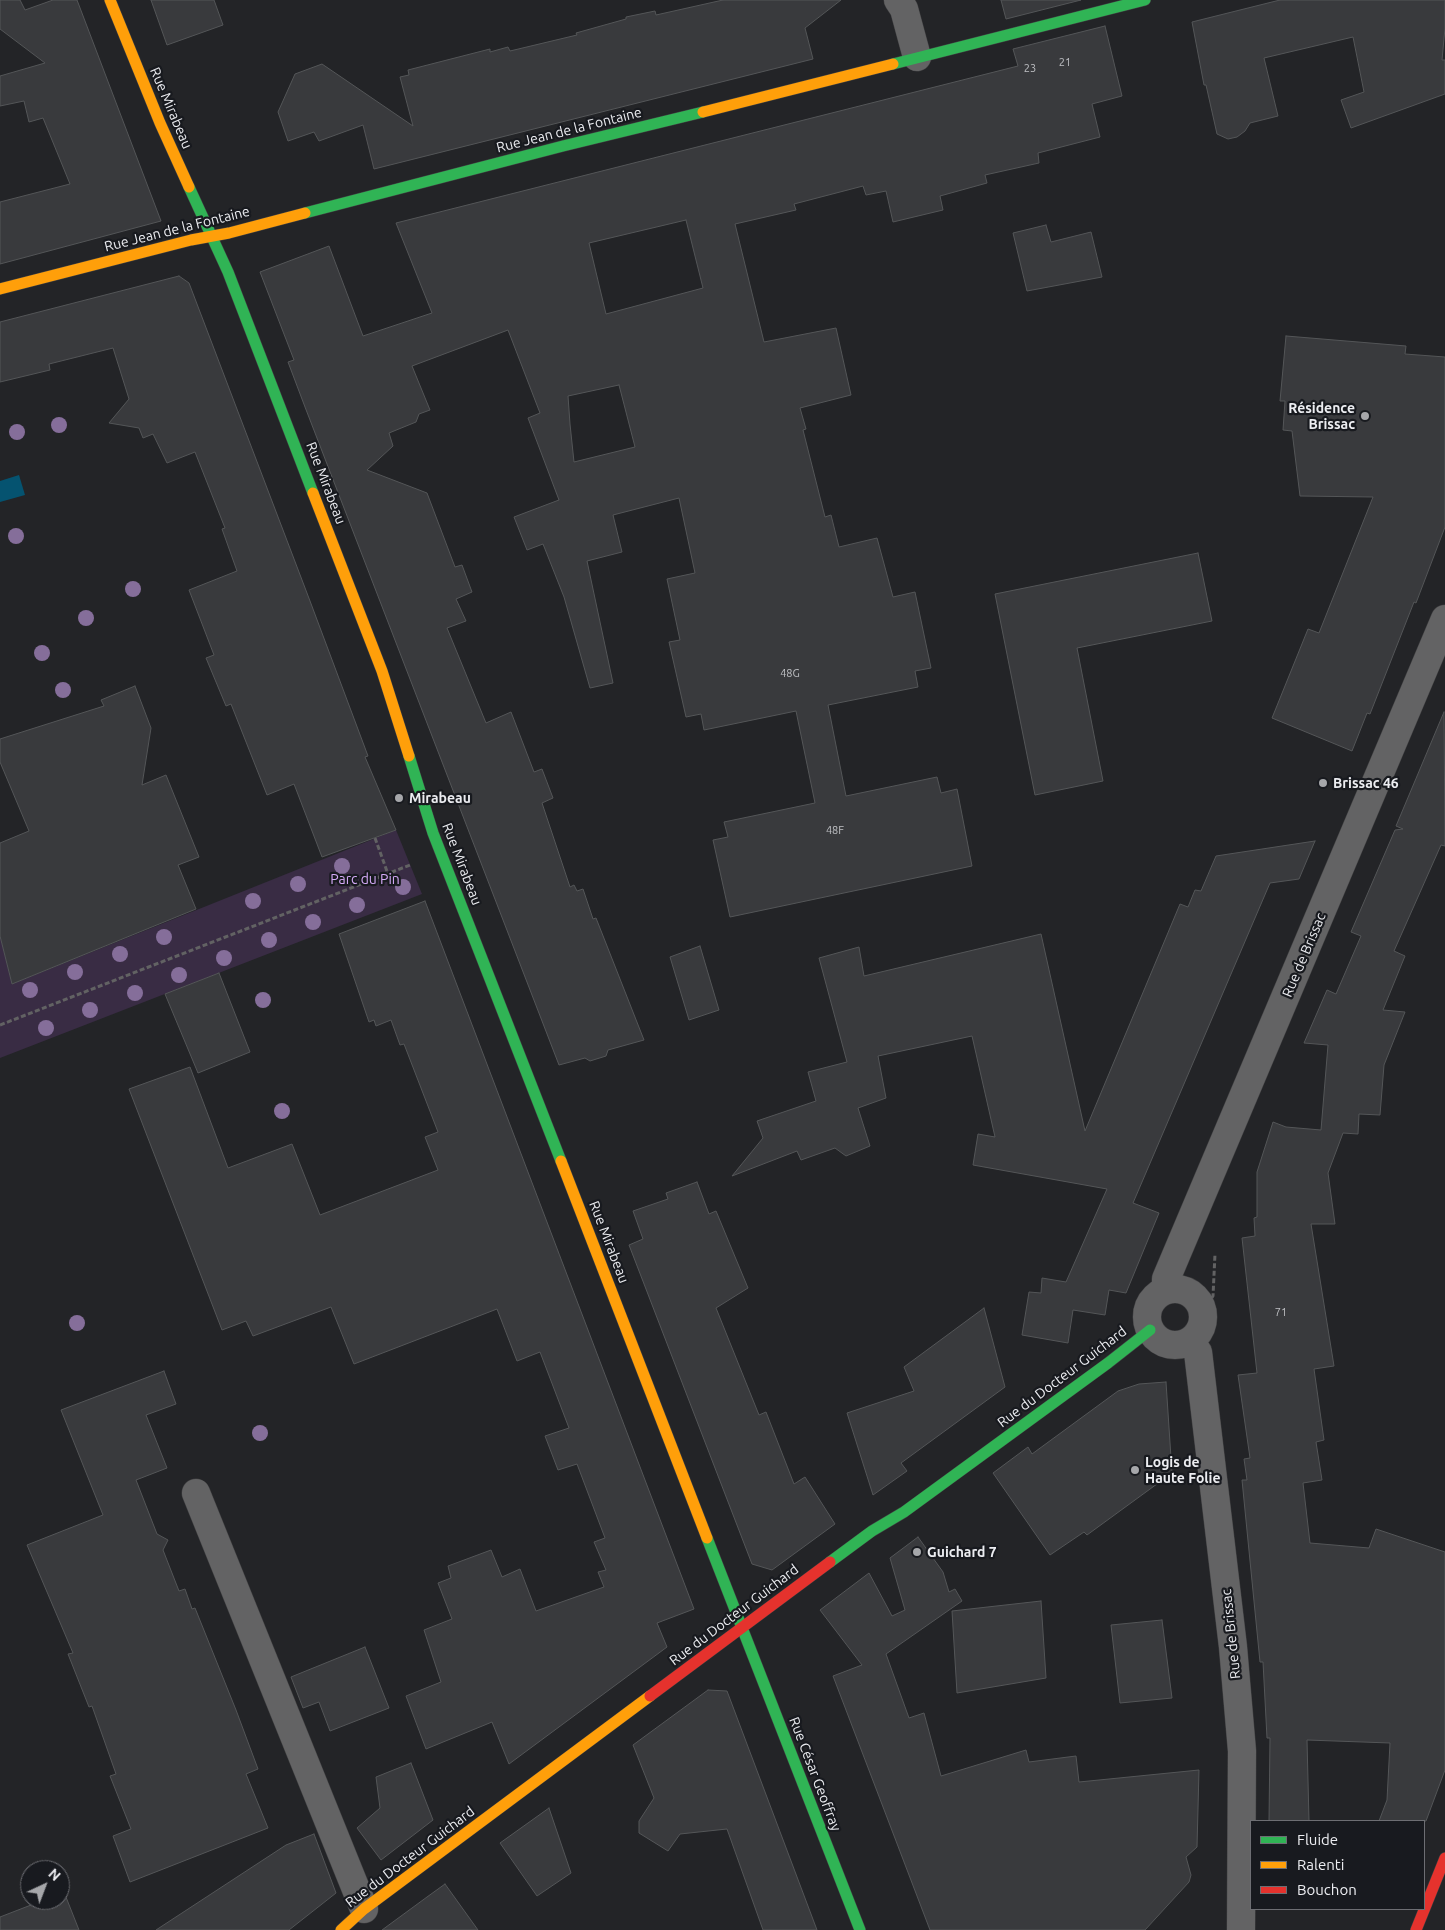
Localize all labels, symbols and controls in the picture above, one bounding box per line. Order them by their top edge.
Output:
house number: 21 [1059,55,1071,69]
house number: 23 [1024,61,1036,75]
street label: Rue Mirabeau [146,65,196,151]
street label: Rue Jean de la Fontaine [495,104,643,156]
street label: Rue Jean de la Fontaine [103,203,251,255]
place label: Résidence Brissac [1288,400,1355,432]
marker: Résidence Brissac [1359,410,1371,422]
street label: Rue Mirabeau [303,439,349,527]
house number: 48G [780,666,800,680]
place label: Brissac 46 [1333,775,1399,791]
marker: Brissac 46 [1317,777,1329,789]
place label: Mirabeau [409,790,471,806]
marker: Mirabeau [393,792,405,804]
street label: Rue Mirabeau [439,820,485,908]
house number: 48F [826,823,844,837]
park label: Parc du Pin [330,871,400,887]
street label: Rue de Brissac [1279,910,1329,1000]
street label: Rue Mirabeau [586,1198,632,1286]
house number: 71 [1275,1305,1287,1319]
street label: Rue du Docteur Guichard [994,1323,1130,1431]
place label: Logis de Haute Folie [1145,1454,1221,1486]
marker: Logis de Haute Folie [1129,1464,1141,1476]
place label: Guichard 7 [927,1544,997,1560]
marker: Guichard 7 [911,1546,923,1558]
street label: Rue du Docteur Guichard [666,1561,802,1669]
street label: Rue de Brissac [1218,1588,1244,1680]
street label: Rue César Geoffray [786,1715,844,1833]
street label: Rue du Docteur Guichard [342,1803,478,1911]
legend [1250,1820,1425,1910]
text: Fluide [1297,1831,1338,1848]
text: Ralenti [1297,1856,1344,1873]
north arrow [20,1860,70,1910]
text: N [45,1865,64,1884]
text: Bouchon [1297,1881,1357,1898]

